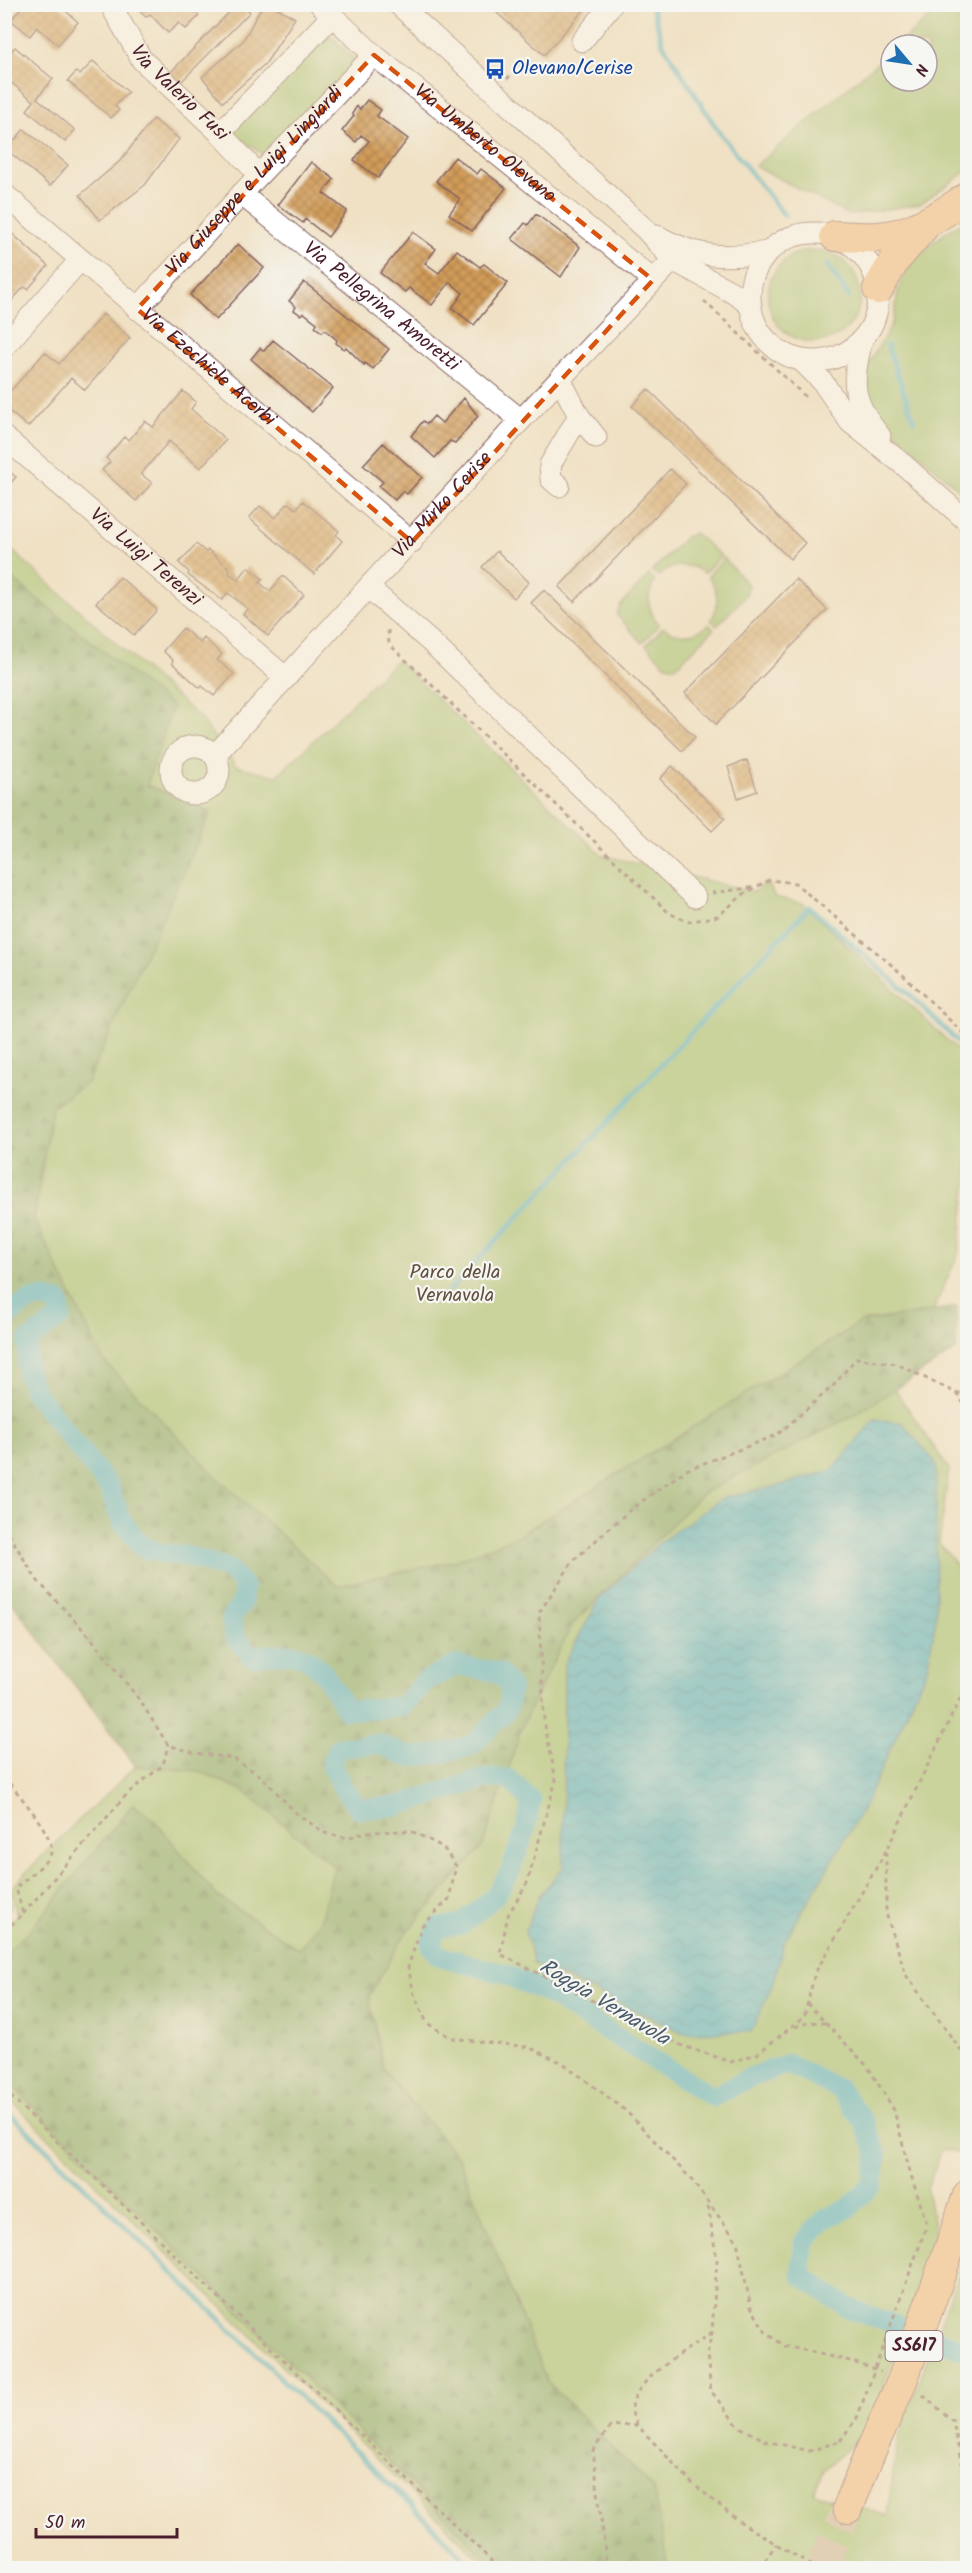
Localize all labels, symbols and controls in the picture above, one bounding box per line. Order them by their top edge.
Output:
north arrow [879,33,939,93]
street label: Via Valerio Fusi [121,39,237,150]
place label: Olevano/Cerise [512,53,633,85]
bus stop icon: Olevano/Cerise [483,57,507,81]
text: N [907,59,934,80]
street label: Via Umberto Olevano [406,76,563,211]
street label: Via Giuseppe e Luigi Lingiardi [158,78,353,283]
street label: Via Pellegrina Amoretti [296,234,467,381]
street label: Via Ezechiele Acerbi [133,301,284,436]
street label: Via Mirko Cerise [385,444,501,567]
street label: Via Luigi Terenzi [82,500,210,616]
park label: Parco della Vernavola [410,1257,501,1312]
water label: Roggia Vernavola [533,1951,676,2056]
road number: SS617 [886,2331,942,2361]
scale bar [36,2501,177,2539]
text: 50 m [45,2509,85,2538]

